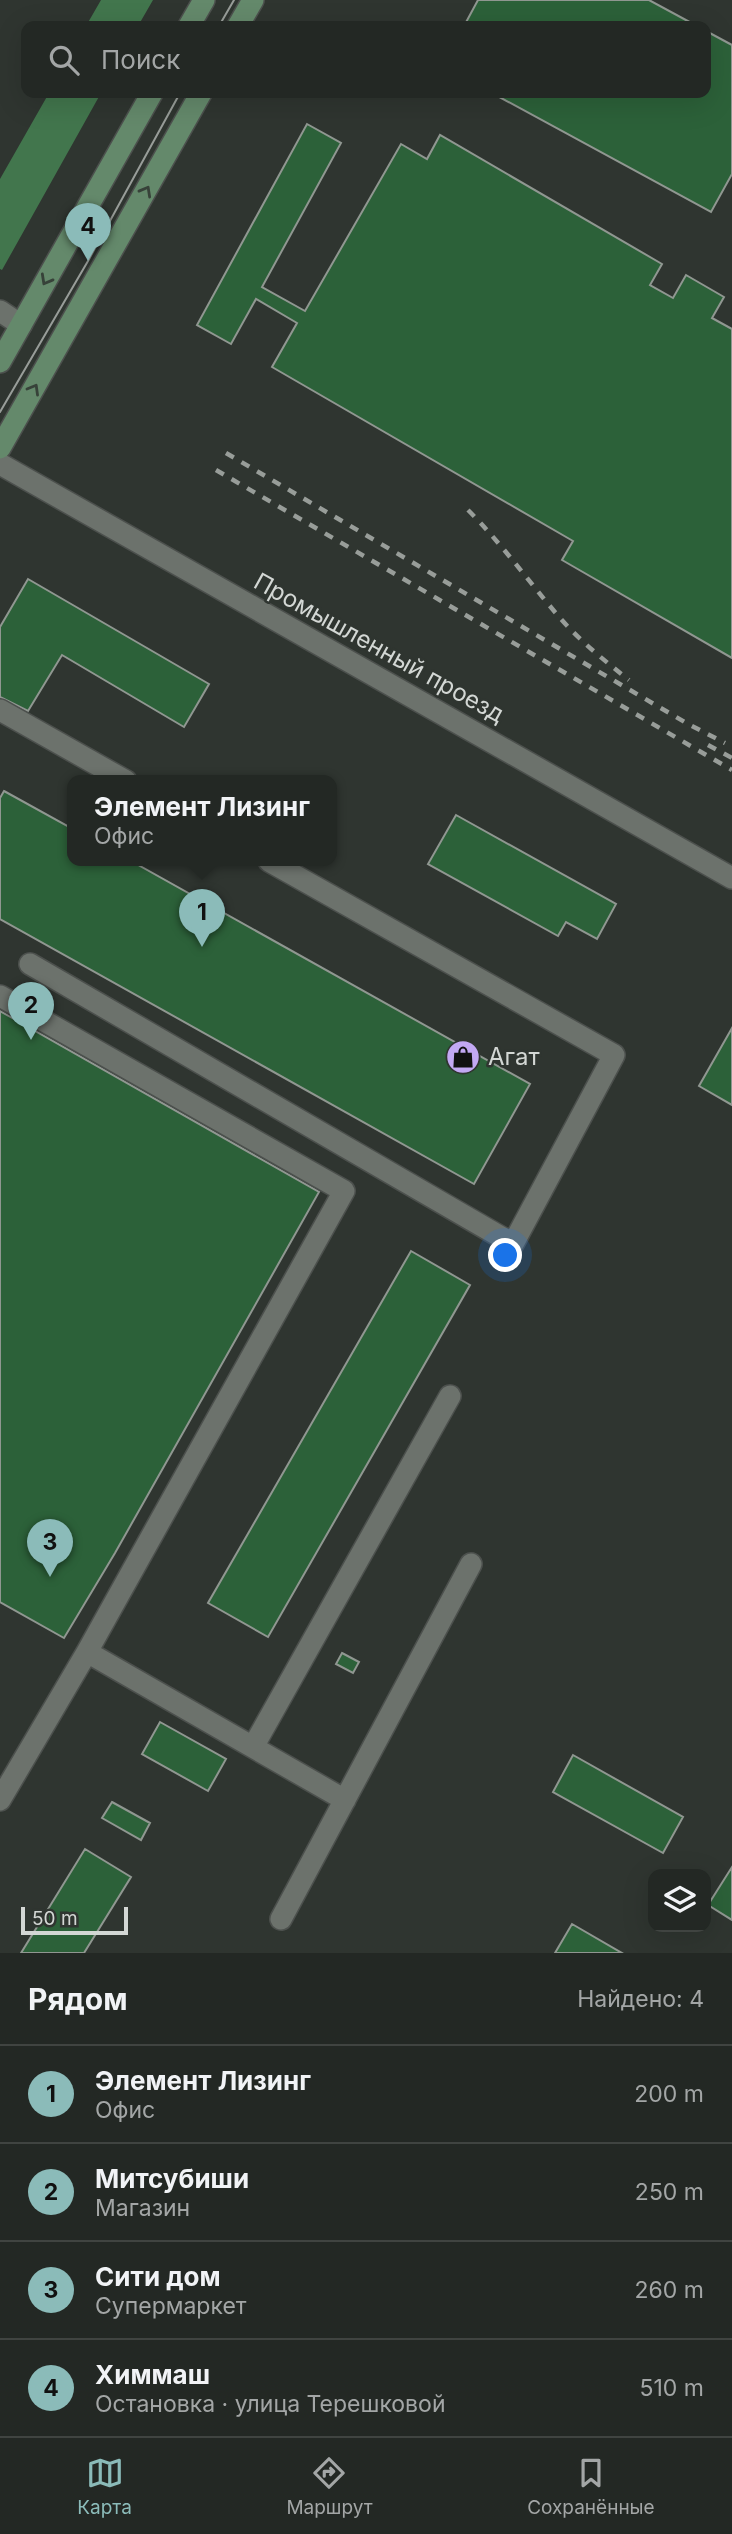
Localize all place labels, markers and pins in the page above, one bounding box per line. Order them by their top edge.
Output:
pin: 4 [65,203,111,261]
pin: 1 [179,889,225,947]
pin: 2 [8,982,54,1040]
shop icon: Агат [444,1038,482,1076]
place label: Агат [488,1042,540,1071]
pin: 3 [27,1519,73,1577]

